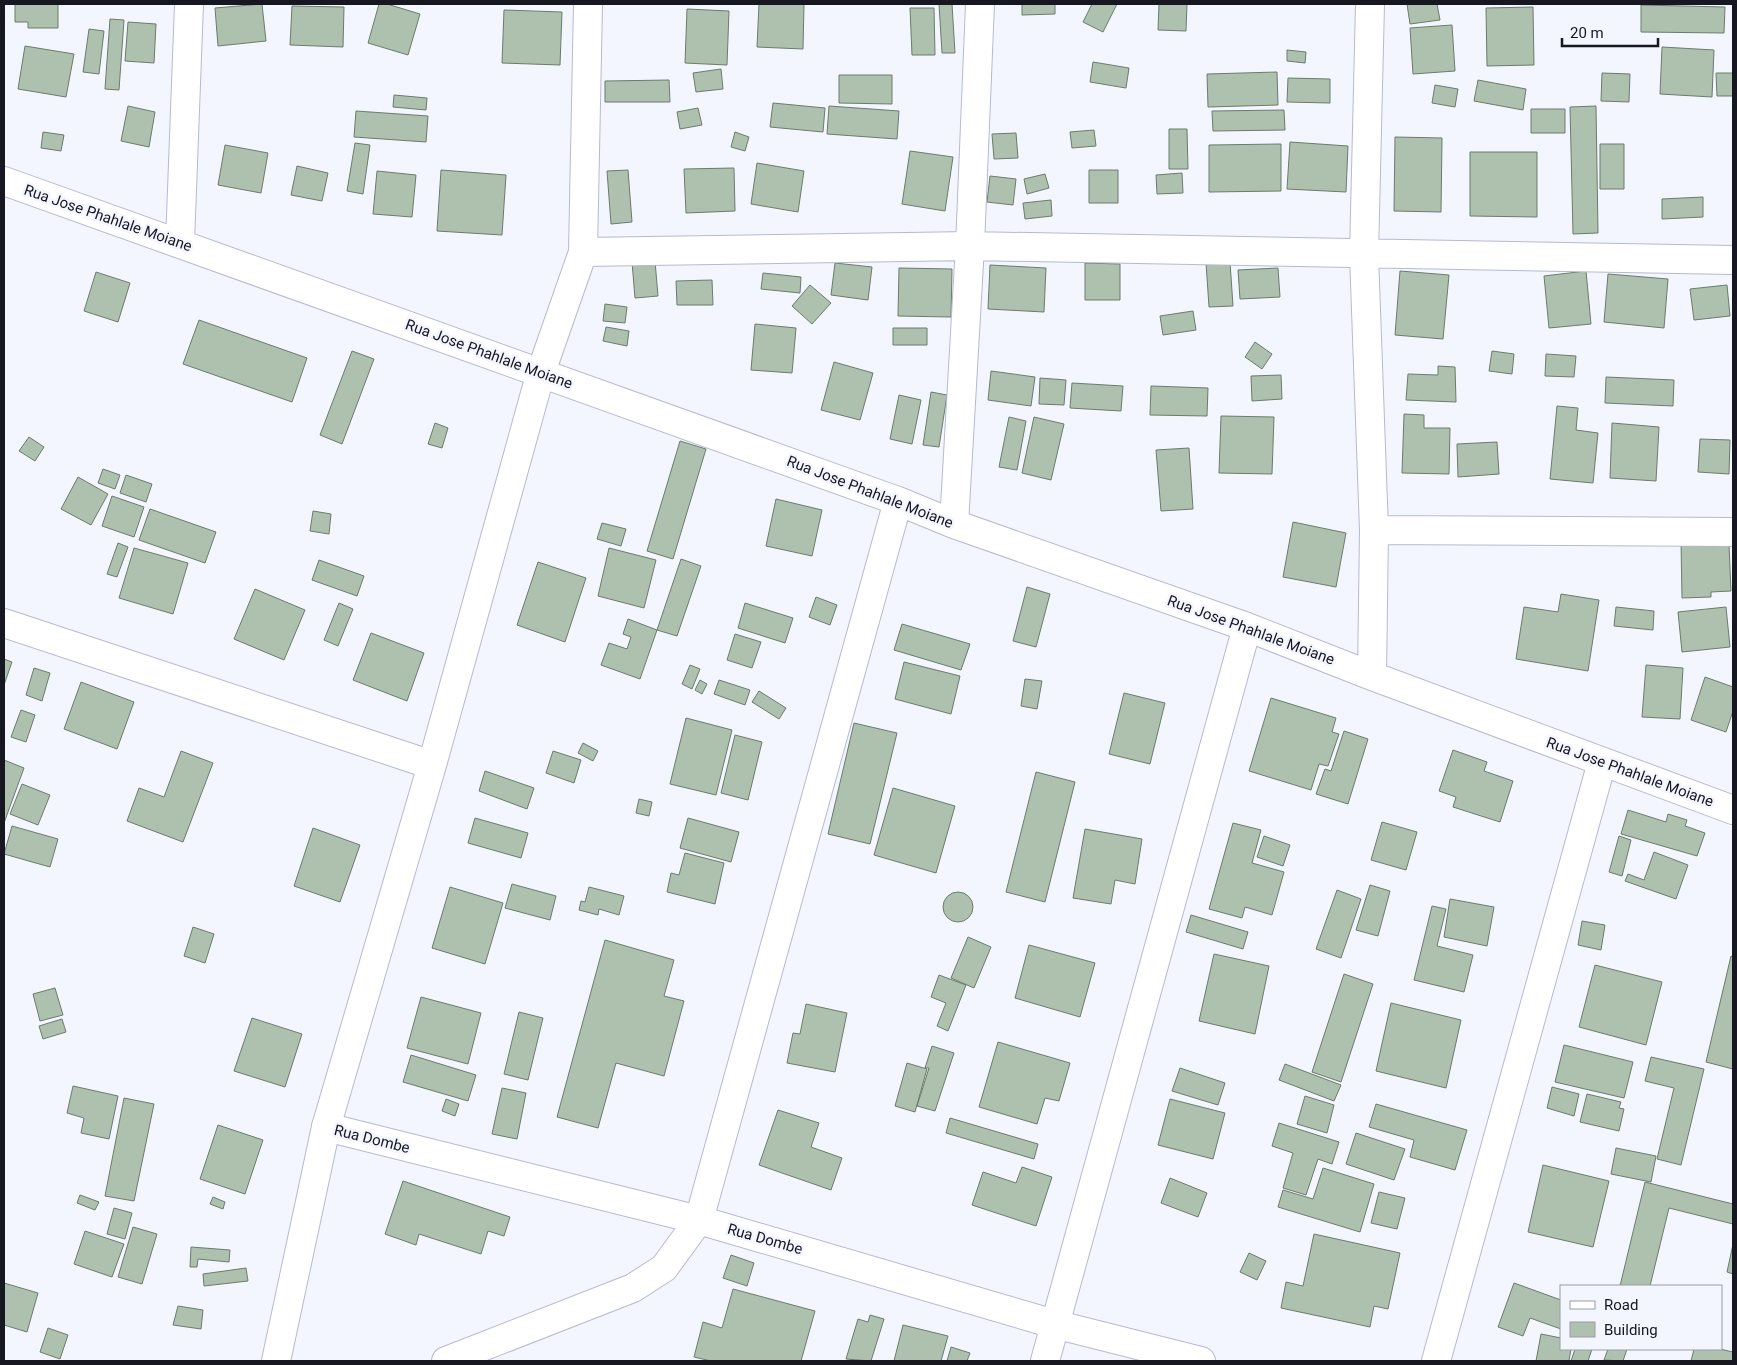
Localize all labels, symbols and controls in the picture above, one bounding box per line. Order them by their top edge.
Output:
scale bar [1562,15,1658,47]
text: 20 m [1570,24,1604,42]
street label: Rua Jose Phahlale Moiane [22,181,194,255]
street label: Rua Jose Phahlale Moiane [403,315,575,393]
street label: Rua Jose Phahlale Moiane [784,452,956,532]
street label: Rua Jose Phahlale Moiane [1165,591,1337,669]
street label: Rua Jose Phahlale Moiane [1544,733,1716,811]
street label: Rua Dombe [332,1121,412,1157]
street label: Rua Dombe [725,1220,805,1258]
legend [1560,1285,1722,1350]
text: Road [1604,1296,1638,1314]
text: Building [1604,1321,1658,1339]

